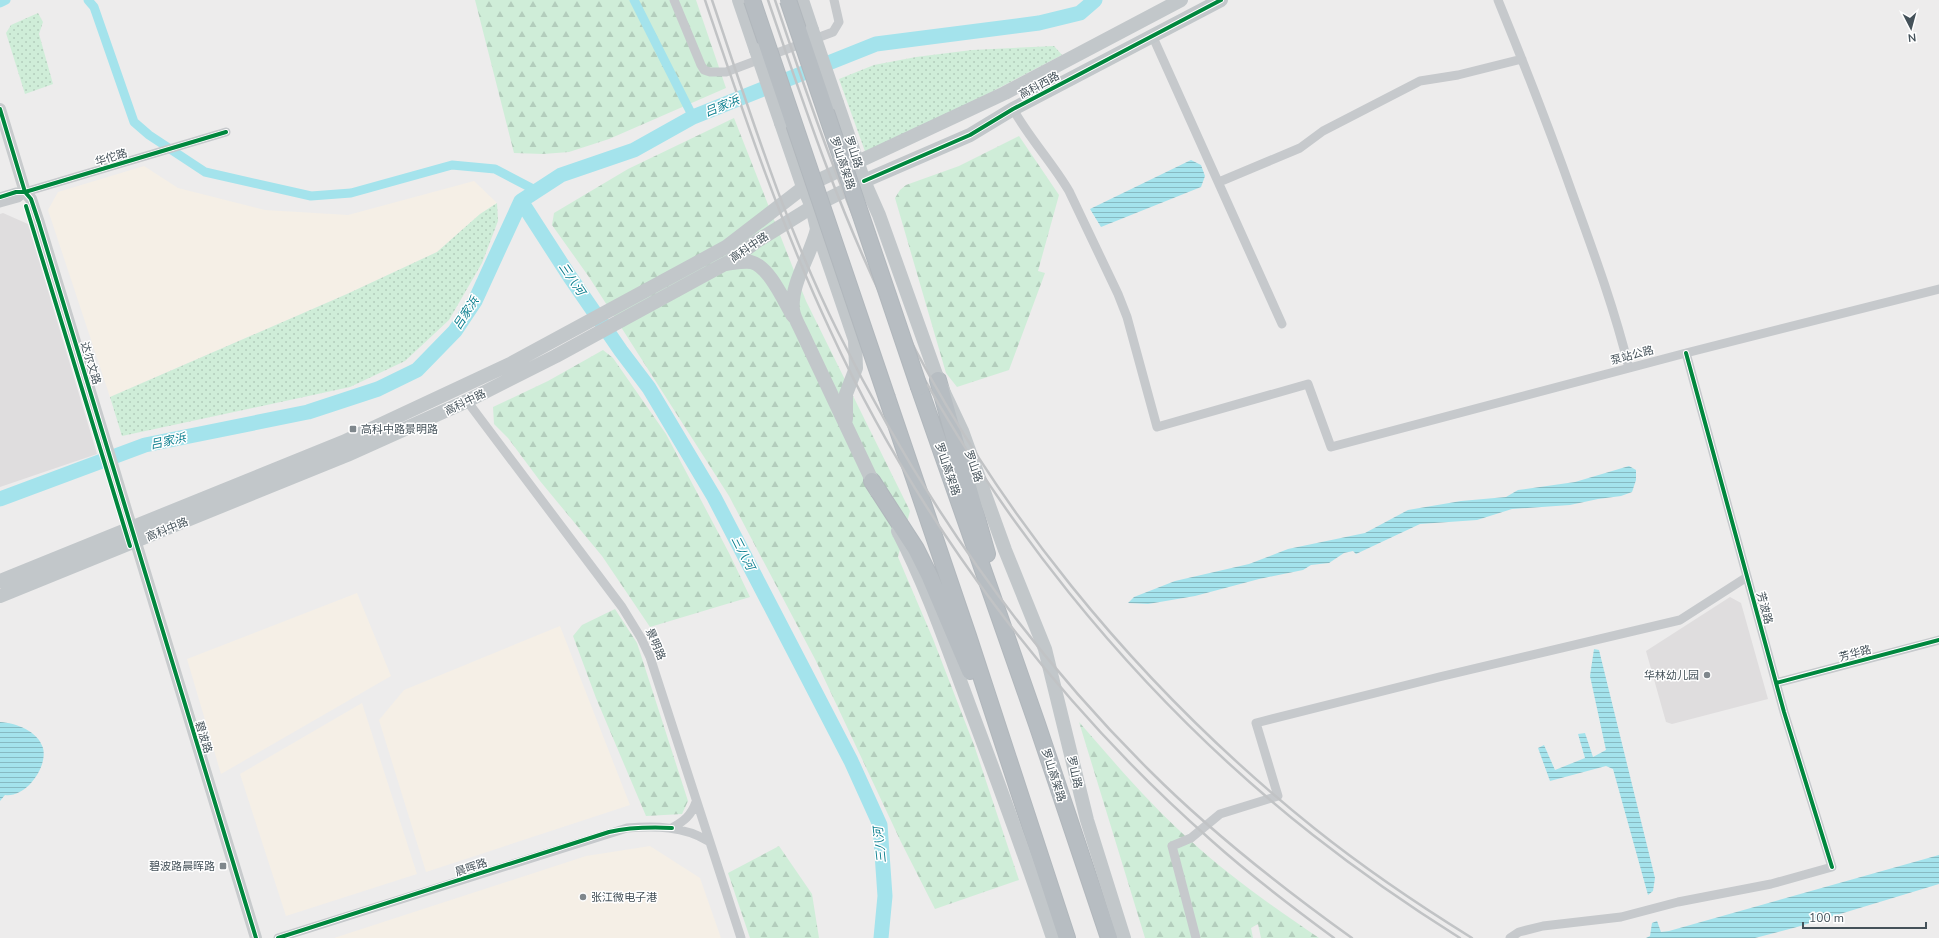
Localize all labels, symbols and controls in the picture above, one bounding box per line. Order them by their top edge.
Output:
north arrow [1891,8,1931,48]
text: N [1907,30,1917,45]
street label: 高科西路 [1016,68,1062,102]
water label: 吕家浜 [702,91,743,120]
street label: 罗山路 [841,134,866,170]
street label: 罗山高架路 [826,135,859,192]
street label: 华佗路 [93,145,129,169]
street label: 高科中路 [727,229,772,266]
water label: 三八河 [555,260,590,300]
water label: 吕家浜 [449,293,483,332]
street label: 达尔文路 [77,340,104,386]
street label: 泵站公路 [1609,343,1655,368]
street label: 高科中路 [442,386,488,419]
place label: 高科中路景明路 [361,422,438,437]
marker: 高科中路景明路 [348,424,358,434]
water label: 吕家浜 [149,429,188,453]
street label: 罗山高架路 [931,441,964,498]
street label: 罗山路 [961,448,986,484]
street label: 高科中路 [144,514,190,545]
water label: 三八河 [728,533,759,574]
street label: 芳波路 [1753,590,1776,626]
street label: 景明路 [642,626,669,662]
street label: 芳华路 [1837,642,1873,665]
place label: 华林幼儿园 [1644,668,1699,683]
marker: 华林幼儿园 [1702,670,1712,680]
street label: 碧波路 [192,719,216,755]
street label: 罗山高架路 [1038,747,1069,804]
street label: 罗山路 [1063,754,1086,790]
water label: 三八河 [870,824,890,864]
street label: 晨晖路 [453,855,489,880]
place label: 碧波路晨晖路 [149,859,215,874]
marker: 碧波路晨晖路 [218,861,228,871]
place label: 张江微电子港 [591,890,657,905]
marker: 张江微电子港 [578,892,588,902]
scale bar [1803,904,1926,930]
text: 100 m [1809,910,1844,926]

